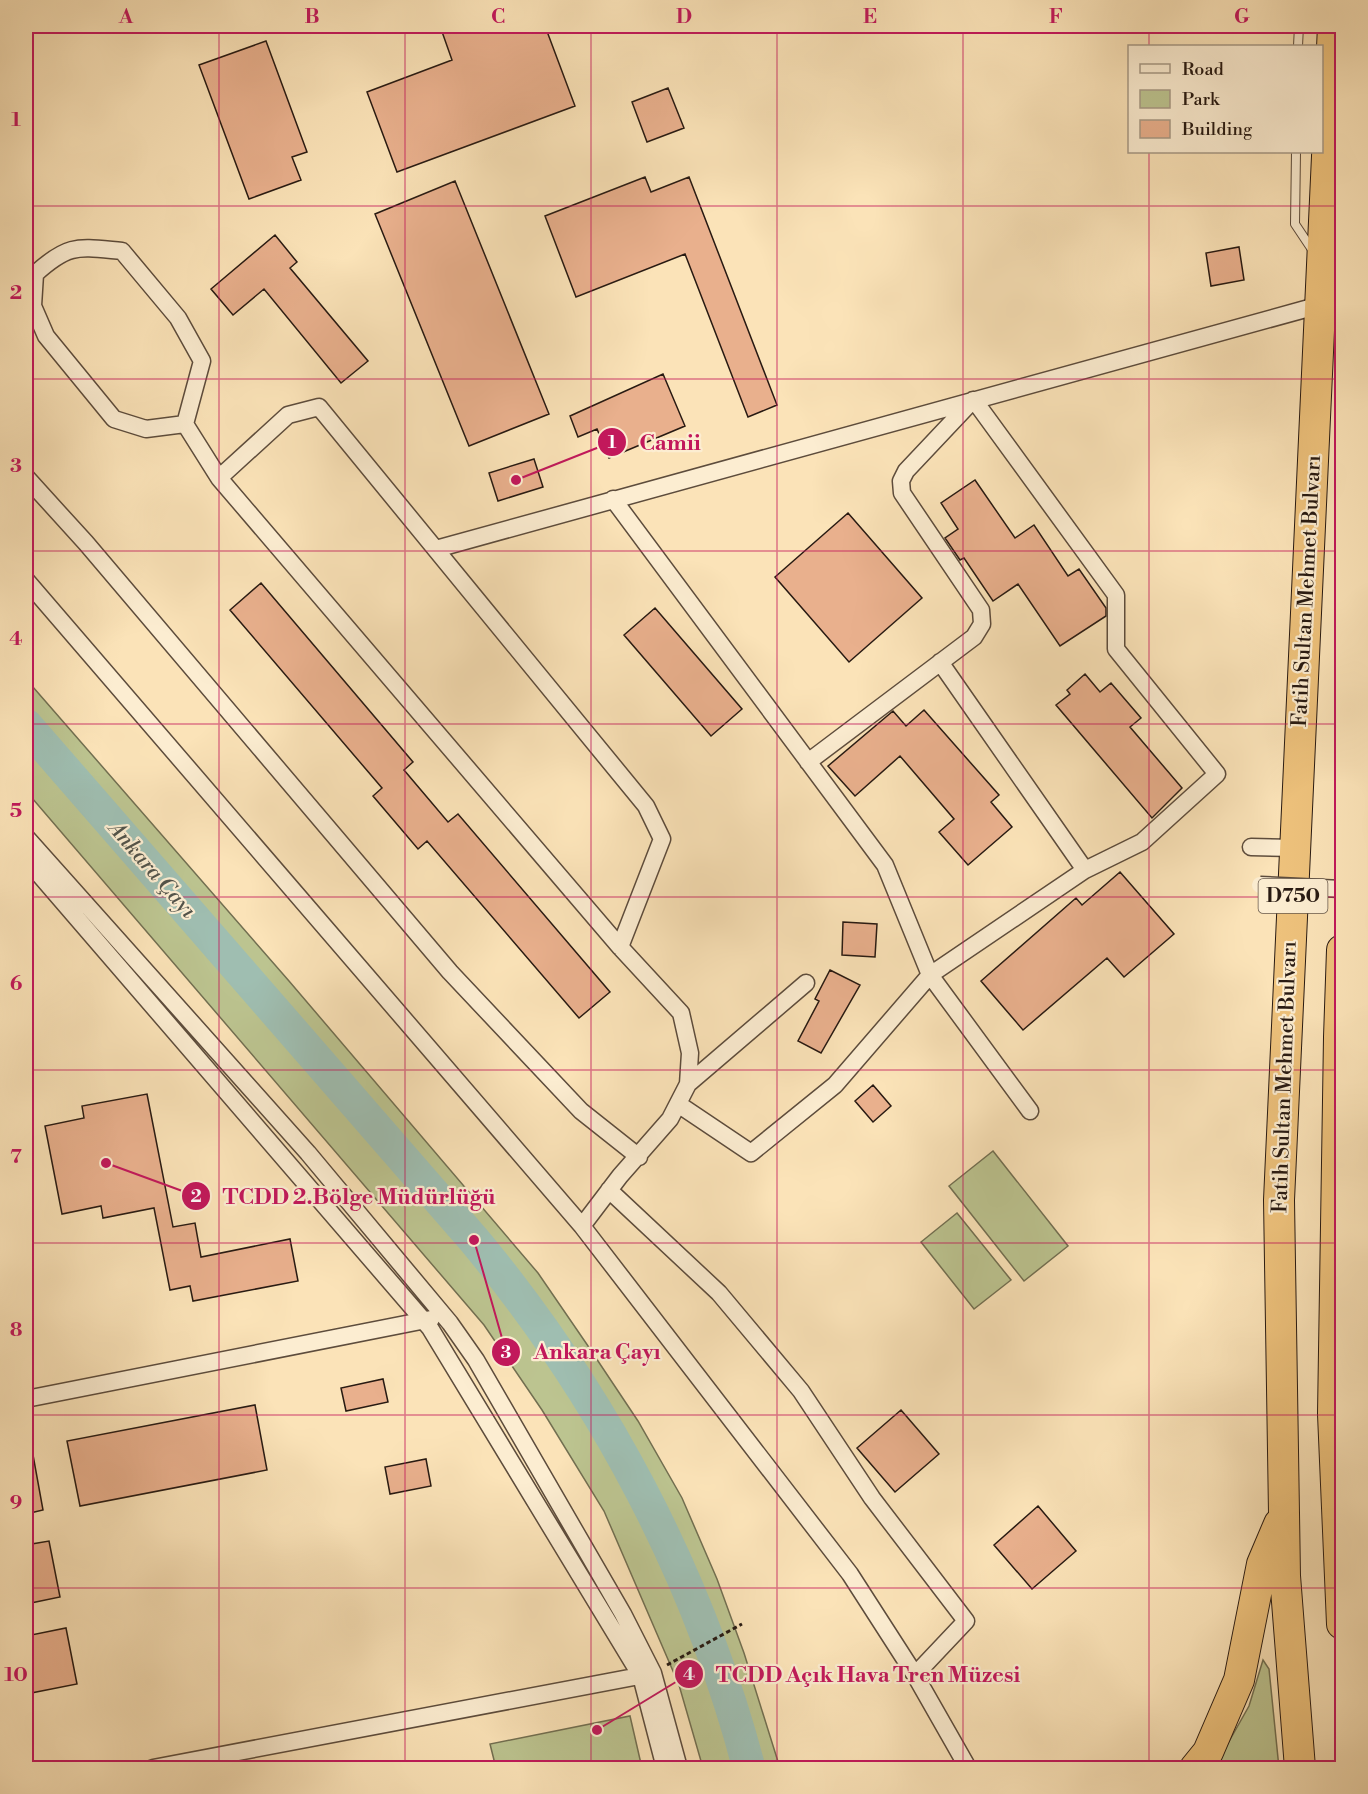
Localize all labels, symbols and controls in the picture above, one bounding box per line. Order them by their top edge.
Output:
text: A [118,5,134,30]
text: B [304,5,320,30]
text: C [491,5,505,30]
text: D [676,5,692,30]
text: E [863,5,877,30]
text: F [1049,5,1063,30]
text: G [1234,5,1250,30]
legend [1128,45,1323,153]
text: Road [1182,58,1225,81]
text: Park [1182,88,1221,111]
text: 1 [11,108,21,133]
text: Building [1181,118,1253,141]
text: 2 [10,281,22,306]
callout: Camii [597,422,713,462]
text: Camii [639,430,701,457]
text: 1 [608,431,617,454]
text: 3 [10,454,22,479]
street label: Fatih Sultan Mehmet Bulvarı [1287,454,1327,728]
text: 4 [9,627,23,652]
text: 5 [10,799,22,824]
water label: Ankara Çayı [101,814,202,924]
road number: D750 [1258,879,1328,913]
street label: Fatih Sultan Mehmet Bulvarı [1267,940,1303,1214]
text: 6 [10,972,23,997]
text: 7 [10,1145,22,1170]
callout: TCDD 2.Bölge Müdürlüğü [181,1176,508,1216]
text: TCDD 2.Bölge Müdürlüğü [223,1184,496,1211]
text: 2 [190,1185,202,1208]
text: 8 [10,1318,23,1343]
callout: Ankara Çayı [491,1332,672,1372]
text: Ankara Çayı [533,1339,660,1366]
text: 3 [501,1341,512,1364]
text: 9 [10,1491,22,1516]
callout: TCDD Açık Hava Tren Müzesi [674,1654,1033,1694]
text: TCDD Açık Hava Tren Müzesi [716,1662,1020,1689]
text: 10 [4,1663,28,1688]
text: 4 [683,1663,695,1686]

